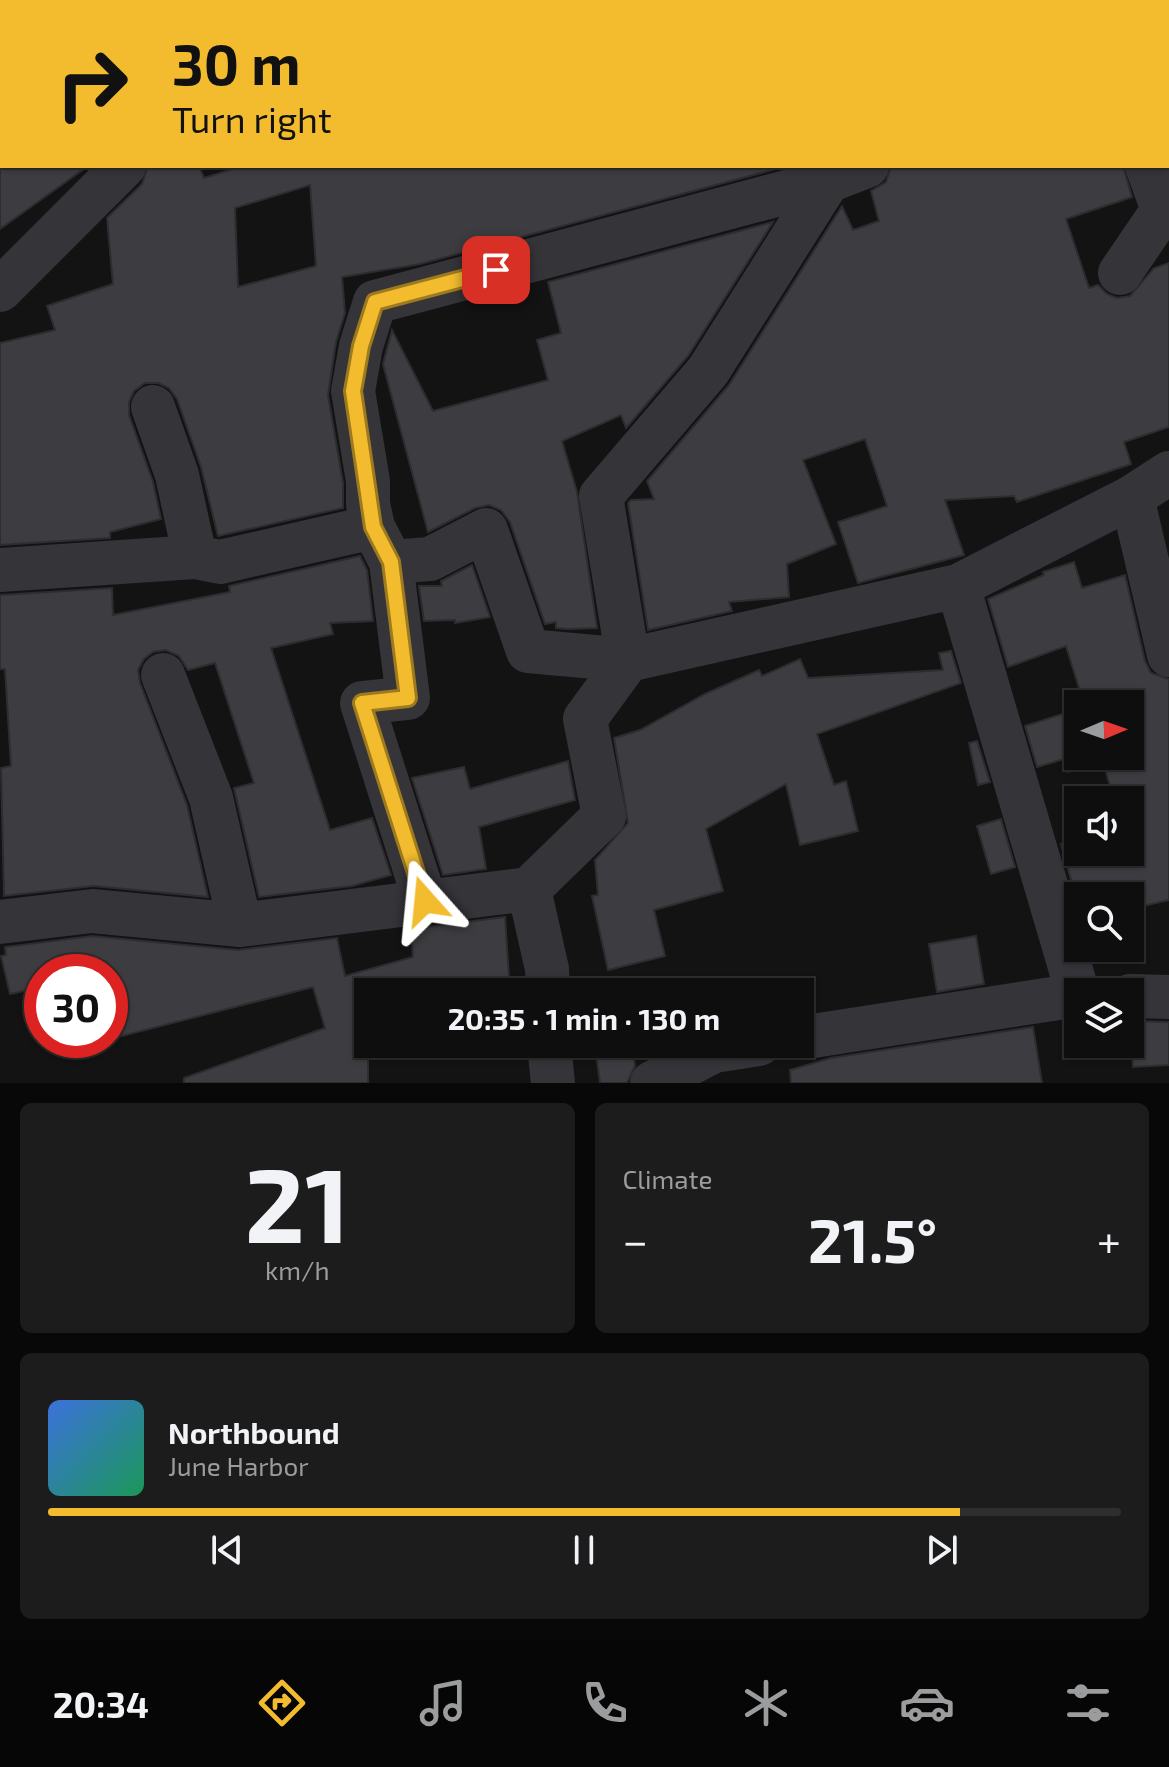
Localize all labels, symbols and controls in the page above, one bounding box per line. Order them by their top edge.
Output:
text: 30 m [172,29,301,96]
icon: right [40,32,144,136]
text: Turn right [172,97,332,140]
pin [462,236,530,304]
icon: arrive [474,248,518,292]
north arrow [1064,690,1144,770]
map controls [1064,690,1144,1058]
button: sound [1064,786,1144,866]
position arrow [383,859,467,943]
button: search [1064,882,1144,962]
speed limit sign: 30 [24,954,128,1058]
button: layers [1064,978,1144,1058]
text: 20:35 · 1 min · 130 m [448,1000,720,1036]
text: 21 [245,1139,350,1264]
text: Climate [623,1163,712,1194]
text: 21.5° [808,1203,937,1275]
text: − [623,1213,648,1266]
text: + [1097,1213,1121,1266]
text: km/h [265,1254,330,1285]
text: Northbound [168,1414,340,1450]
text: June Harbor [168,1450,309,1481]
icon: previous [205,1528,249,1572]
icon: pause [562,1528,606,1572]
icon: next [920,1528,964,1572]
icon: directions [254,1675,310,1731]
icon: music [415,1675,471,1731]
icon: phone [577,1675,633,1731]
icon: climate [738,1675,794,1731]
icon: car [899,1675,955,1731]
icon: filters [1060,1675,1116,1731]
text: 20:34 [53,1682,149,1725]

